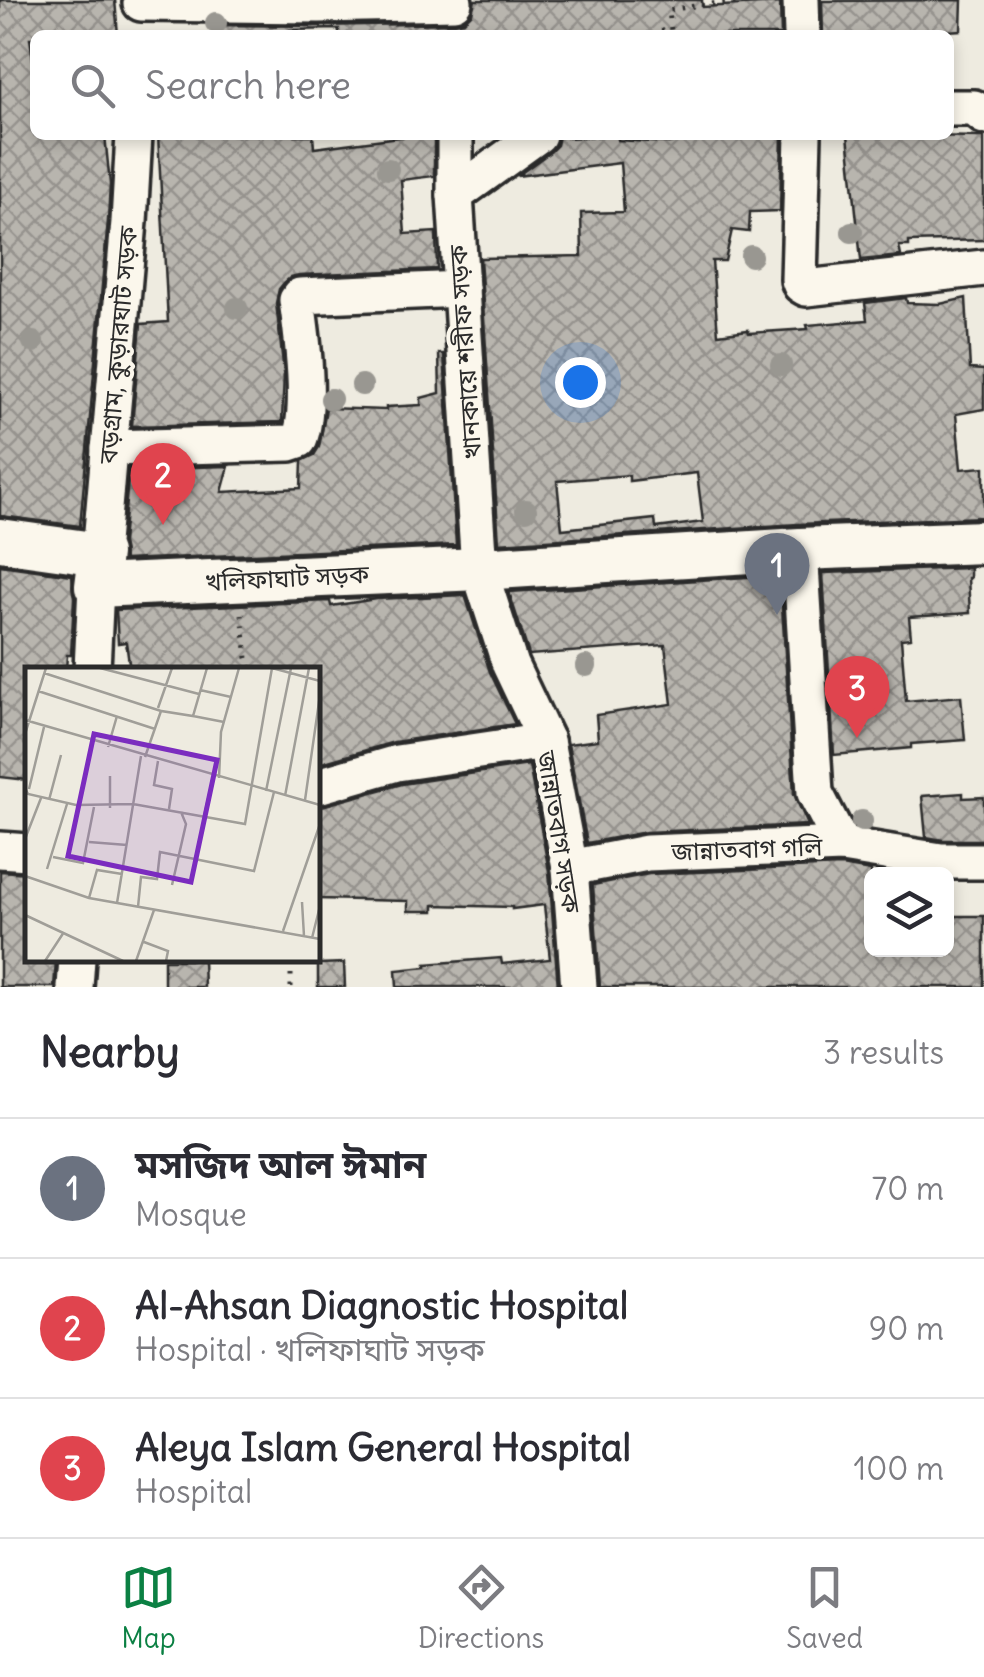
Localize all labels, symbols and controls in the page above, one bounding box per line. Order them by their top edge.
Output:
search box [30,30,954,140]
icon: search [65,58,120,113]
text: Search here [145,62,351,109]
street label: বড়গ্রাম, কুড়ারঘাট সড়ক [92,224,144,466]
street label: খানকায়ে শরীফ সড়ক [441,243,488,460]
your location [555,357,606,408]
pin: 2 [130,442,196,525]
pin: 1 [744,532,810,615]
street label: খলিফাঘাট সড়ক [204,558,371,598]
pin: 3 [824,656,890,738]
inset map [25,667,320,962]
street label: জান্নাতবাগ সড়ক [530,748,588,916]
street label: জান্নাতবাগ গলি [670,830,824,868]
map controls [864,867,954,957]
button: layers [864,867,954,957]
text: Nearby [40,1026,179,1078]
text: 3 results [823,1032,944,1073]
text: মসজিদ আল ঈমান [135,1141,426,1188]
text: 1 [66,1168,79,1209]
text: 70 m [872,1168,944,1209]
text: Mosque [135,1194,247,1235]
text: Al-Ahsan Diagnostic Hospital [135,1282,628,1329]
text: 2 [64,1308,81,1349]
text: 90 m [869,1308,944,1349]
text: Hospital · খলিফাঘাট সড়ক [135,1329,485,1370]
text: Aleya Islam General Hospital [135,1424,631,1471]
text: 3 [63,1448,82,1489]
text: 100 m [854,1448,944,1489]
text: Hospital [135,1471,252,1512]
tab: Map [121,1560,176,1656]
tab: Directions [418,1560,544,1656]
tab: Saved [786,1560,863,1656]

